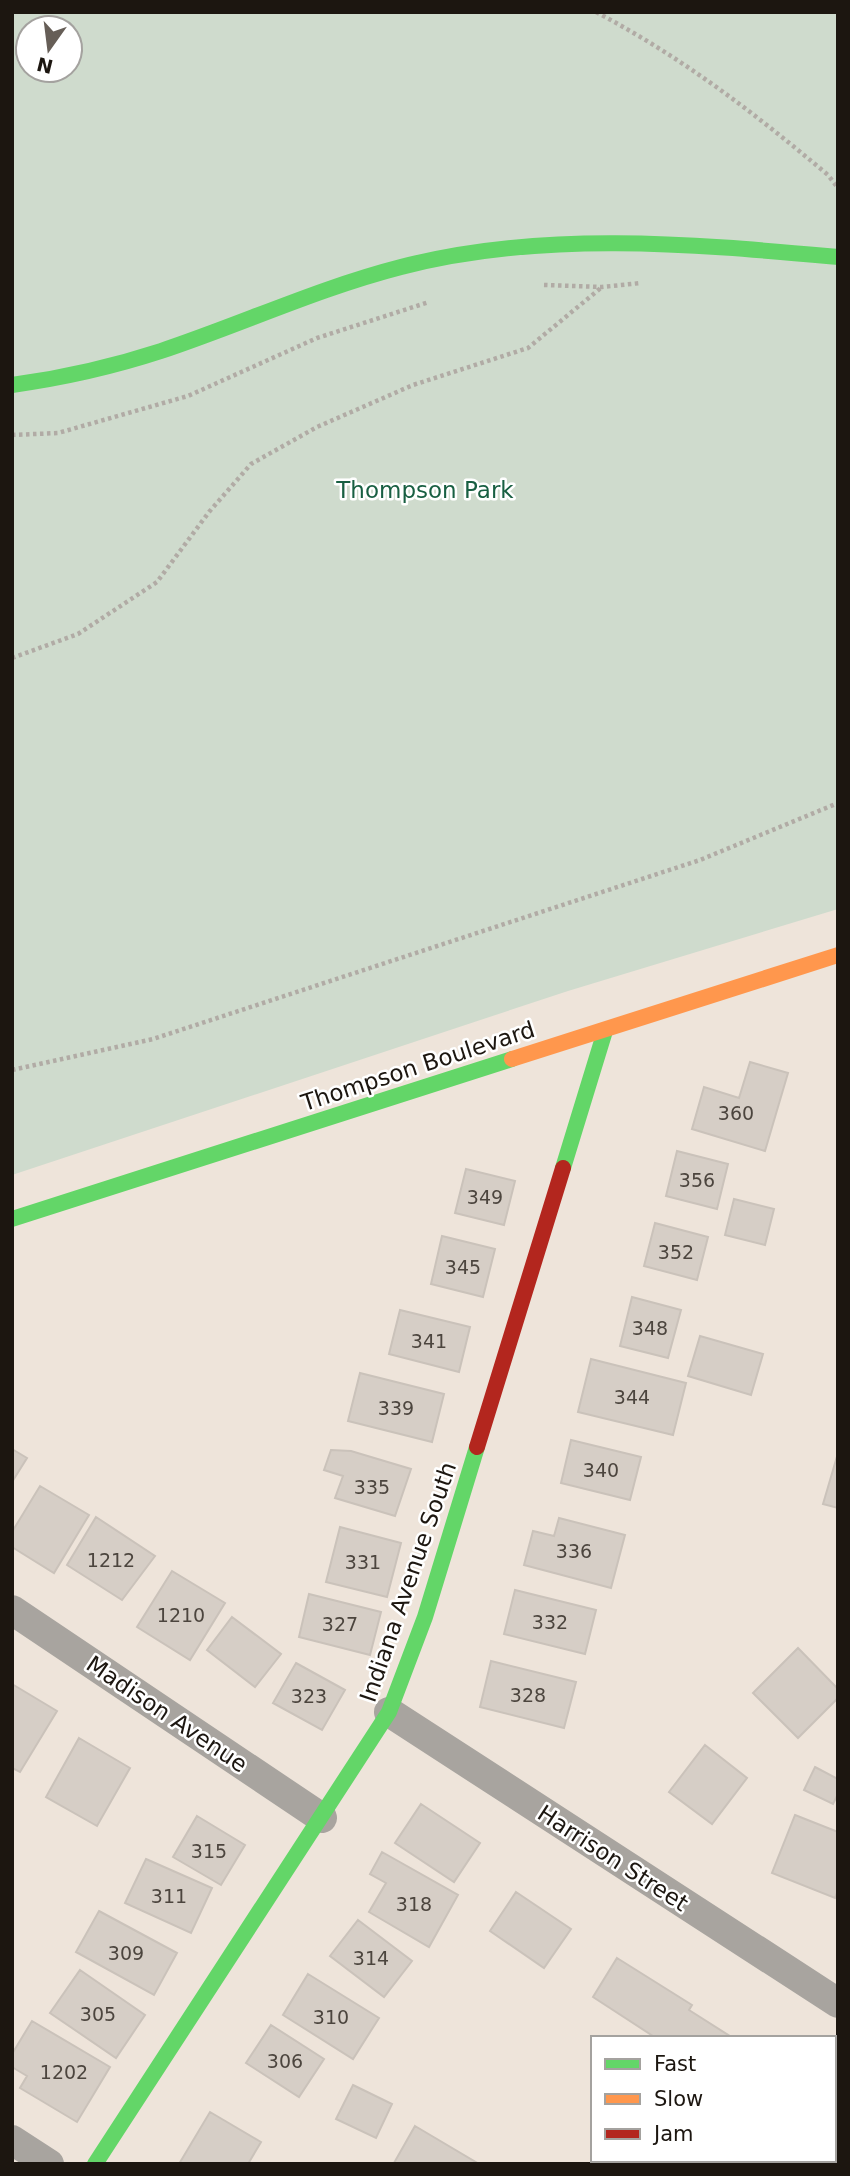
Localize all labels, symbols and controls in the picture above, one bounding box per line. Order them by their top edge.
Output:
north arrow [14,14,84,84]
text: N [35,53,55,78]
park label: Thompson Park [335,477,514,503]
street label: Thompson Boulevard [297,1016,538,1116]
house number: 360 [718,1102,754,1124]
house number: 356 [679,1169,715,1191]
house number: 349 [467,1186,503,1208]
house number: 352 [658,1241,694,1263]
house number: 345 [445,1256,481,1278]
house number: 348 [632,1317,668,1339]
house number: 341 [411,1330,447,1352]
house number: 344 [614,1386,650,1408]
house number: 339 [378,1397,414,1419]
street label: Indiana Avenue South [355,1459,461,1705]
house number: 340 [583,1459,619,1481]
house number: 335 [354,1476,390,1498]
house number: 336 [556,1540,592,1562]
house number: 1212 [87,1549,135,1571]
house number: 331 [345,1551,381,1573]
house number: 1210 [157,1604,205,1626]
house number: 332 [532,1611,568,1633]
house number: 327 [322,1613,358,1635]
street label: Madison Avenue [82,1651,252,1777]
house number: 328 [510,1684,546,1706]
house number: 323 [291,1685,327,1707]
street label: Harrison Street [533,1800,693,1916]
house number: 315 [191,1840,227,1862]
house number: 311 [151,1885,187,1907]
house number: 318 [396,1893,432,1915]
house number: 309 [108,1942,144,1964]
house number: 314 [353,1947,389,1969]
house number: 305 [80,2003,116,2025]
house number: 310 [313,2006,349,2028]
legend [591,2036,836,2162]
house number: 306 [267,2050,303,2072]
text: Fast [654,2052,696,2076]
house number: 1202 [40,2061,88,2083]
text: Slow [654,2087,703,2111]
text: Jam [652,2122,694,2146]

